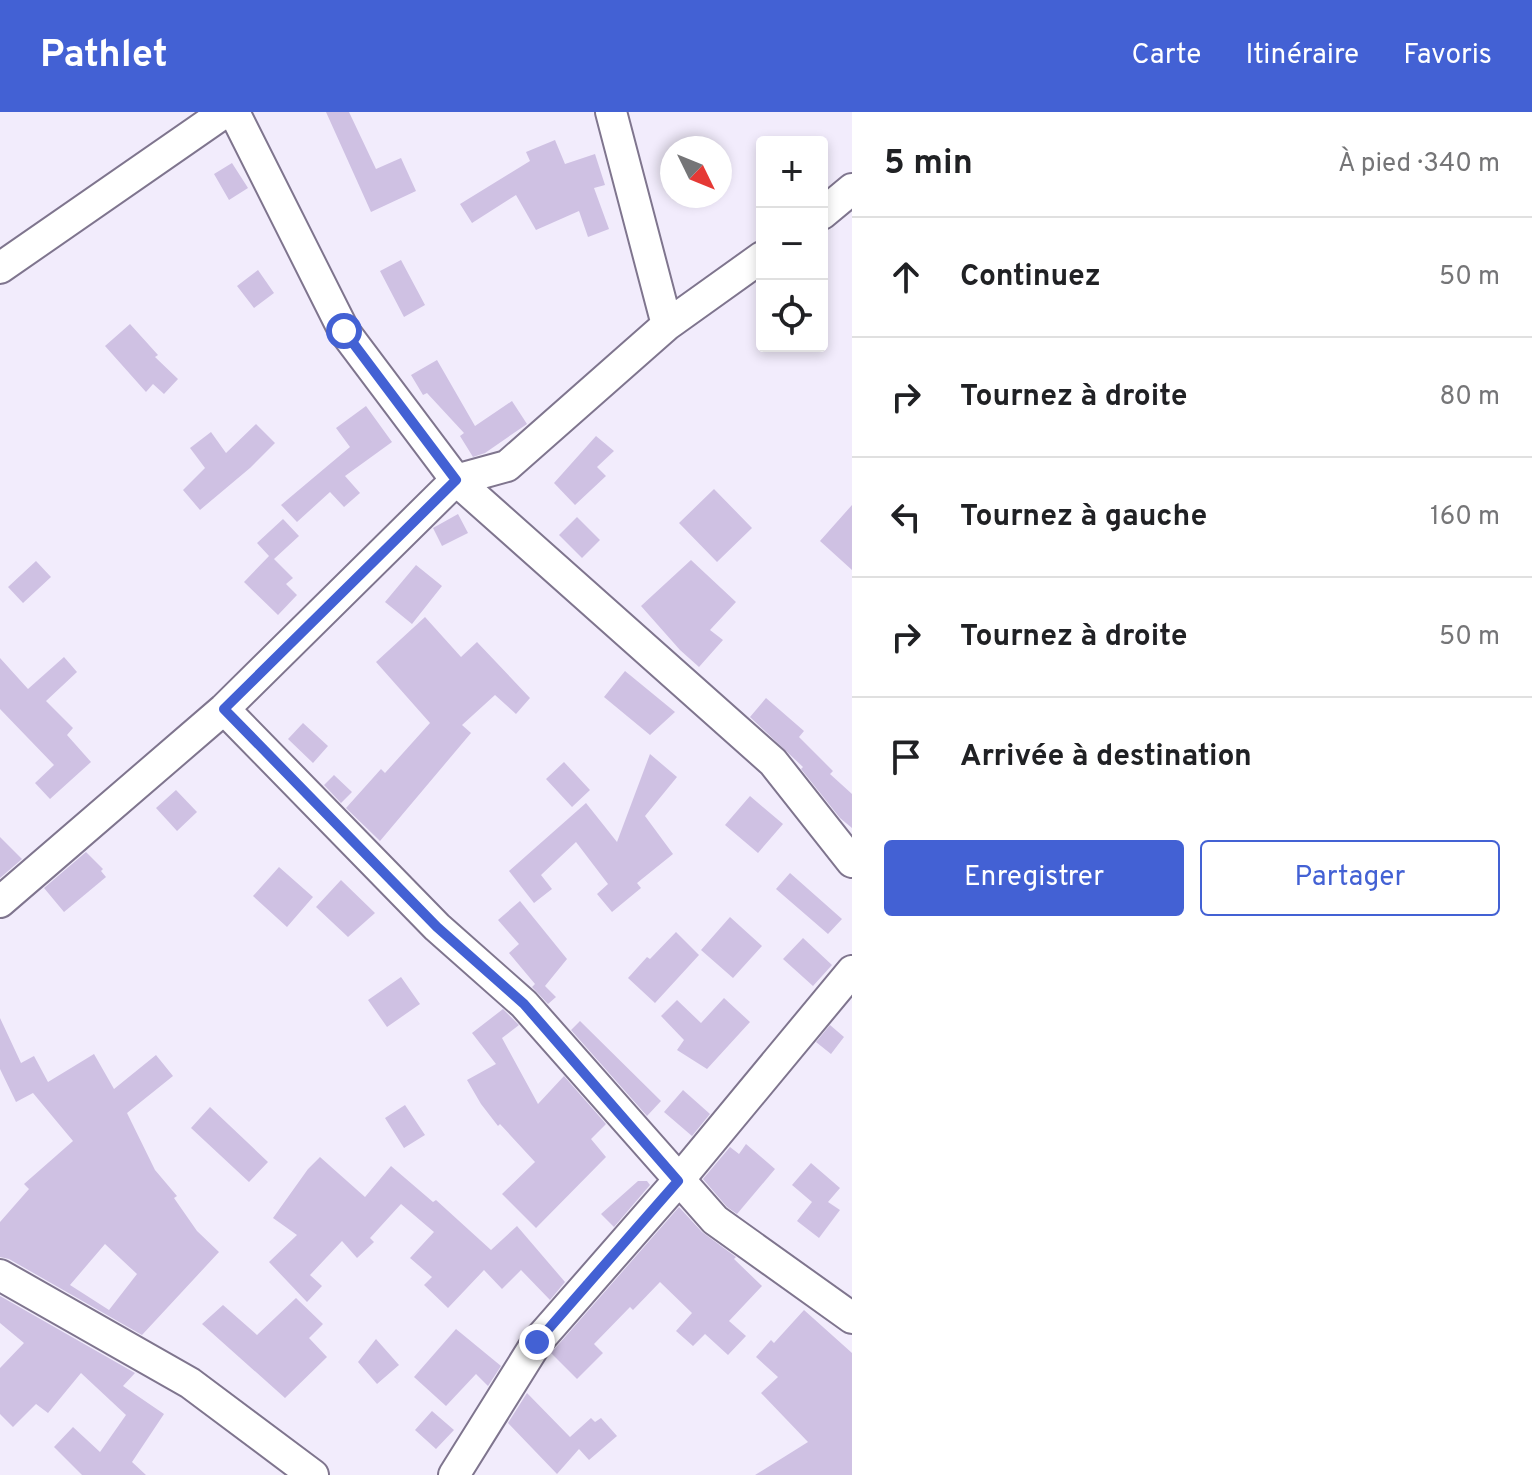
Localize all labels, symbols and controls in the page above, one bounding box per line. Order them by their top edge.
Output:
text: Pathlet [40,32,168,81]
text: Carte [1132,38,1201,74]
text: Itinéraire [1245,38,1359,74]
text: Favoris [1403,38,1492,74]
north arrow [660,136,732,208]
map controls [756,136,828,352]
button: + [756,136,828,208]
text: 5 min [884,143,973,186]
text: À pied · 340 m [1338,148,1500,181]
button: − [756,208,828,280]
icon: ahead [884,255,928,299]
text: Continuez [960,259,1101,296]
text: 50 m [1439,261,1500,294]
button: locate [756,280,828,352]
route start [326,313,362,349]
icon: right [884,375,928,419]
text: Tournez à droite [960,379,1188,416]
text: 80 m [1440,381,1500,414]
icon: left [884,495,928,539]
text: Tournez à gauche [960,499,1207,536]
text: 160 m [1430,501,1500,534]
icon: right [884,615,928,659]
text: Tournez à droite [960,619,1188,656]
text: 50 m [1439,621,1500,654]
icon: arrive [884,735,928,779]
text: Arrivée à destination [960,739,1252,776]
button: Enregistrer [884,840,1184,916]
button: Partager [1200,840,1500,916]
route end [519,1324,555,1360]

